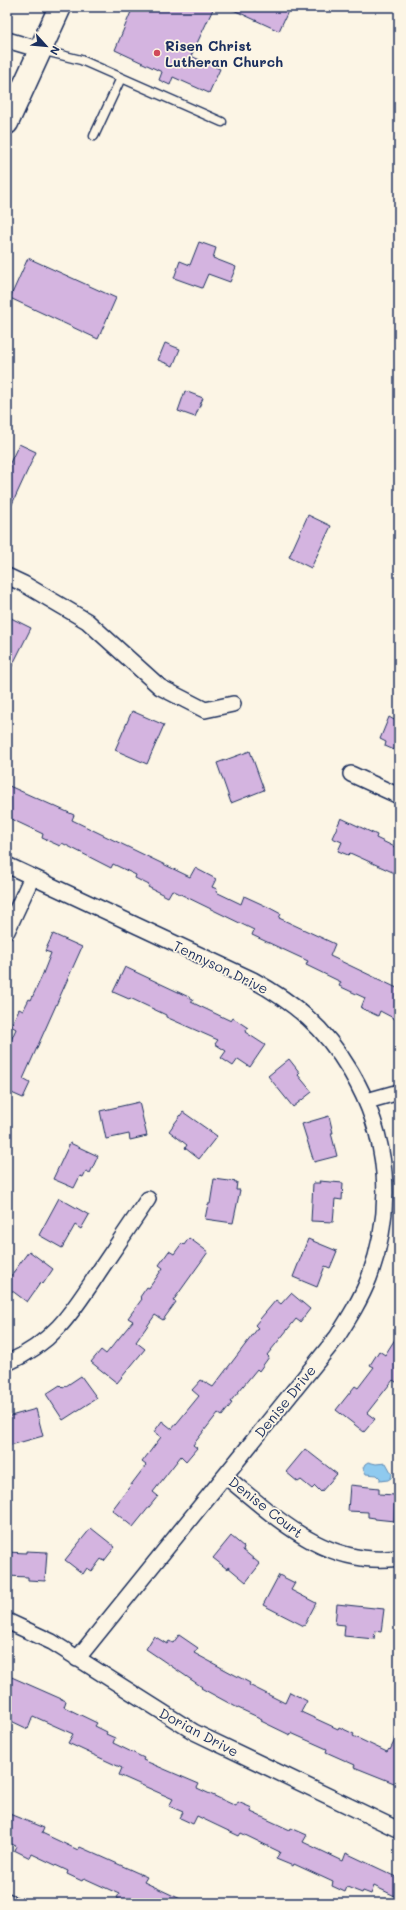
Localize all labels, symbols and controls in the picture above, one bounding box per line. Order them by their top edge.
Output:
north arrow [26,26,66,66]
place label: Risen Christ Lutheran Church [165,36,283,71]
text: N [47,44,64,58]
marker: Risen Christ Lutheran Church [152,48,162,58]
street label: Tennyson Drive [170,936,272,998]
street label: Denise Drive [250,1361,320,1441]
street label: Denise Court [225,1472,307,1542]
street label: Dorian Drive [156,1703,242,1761]

